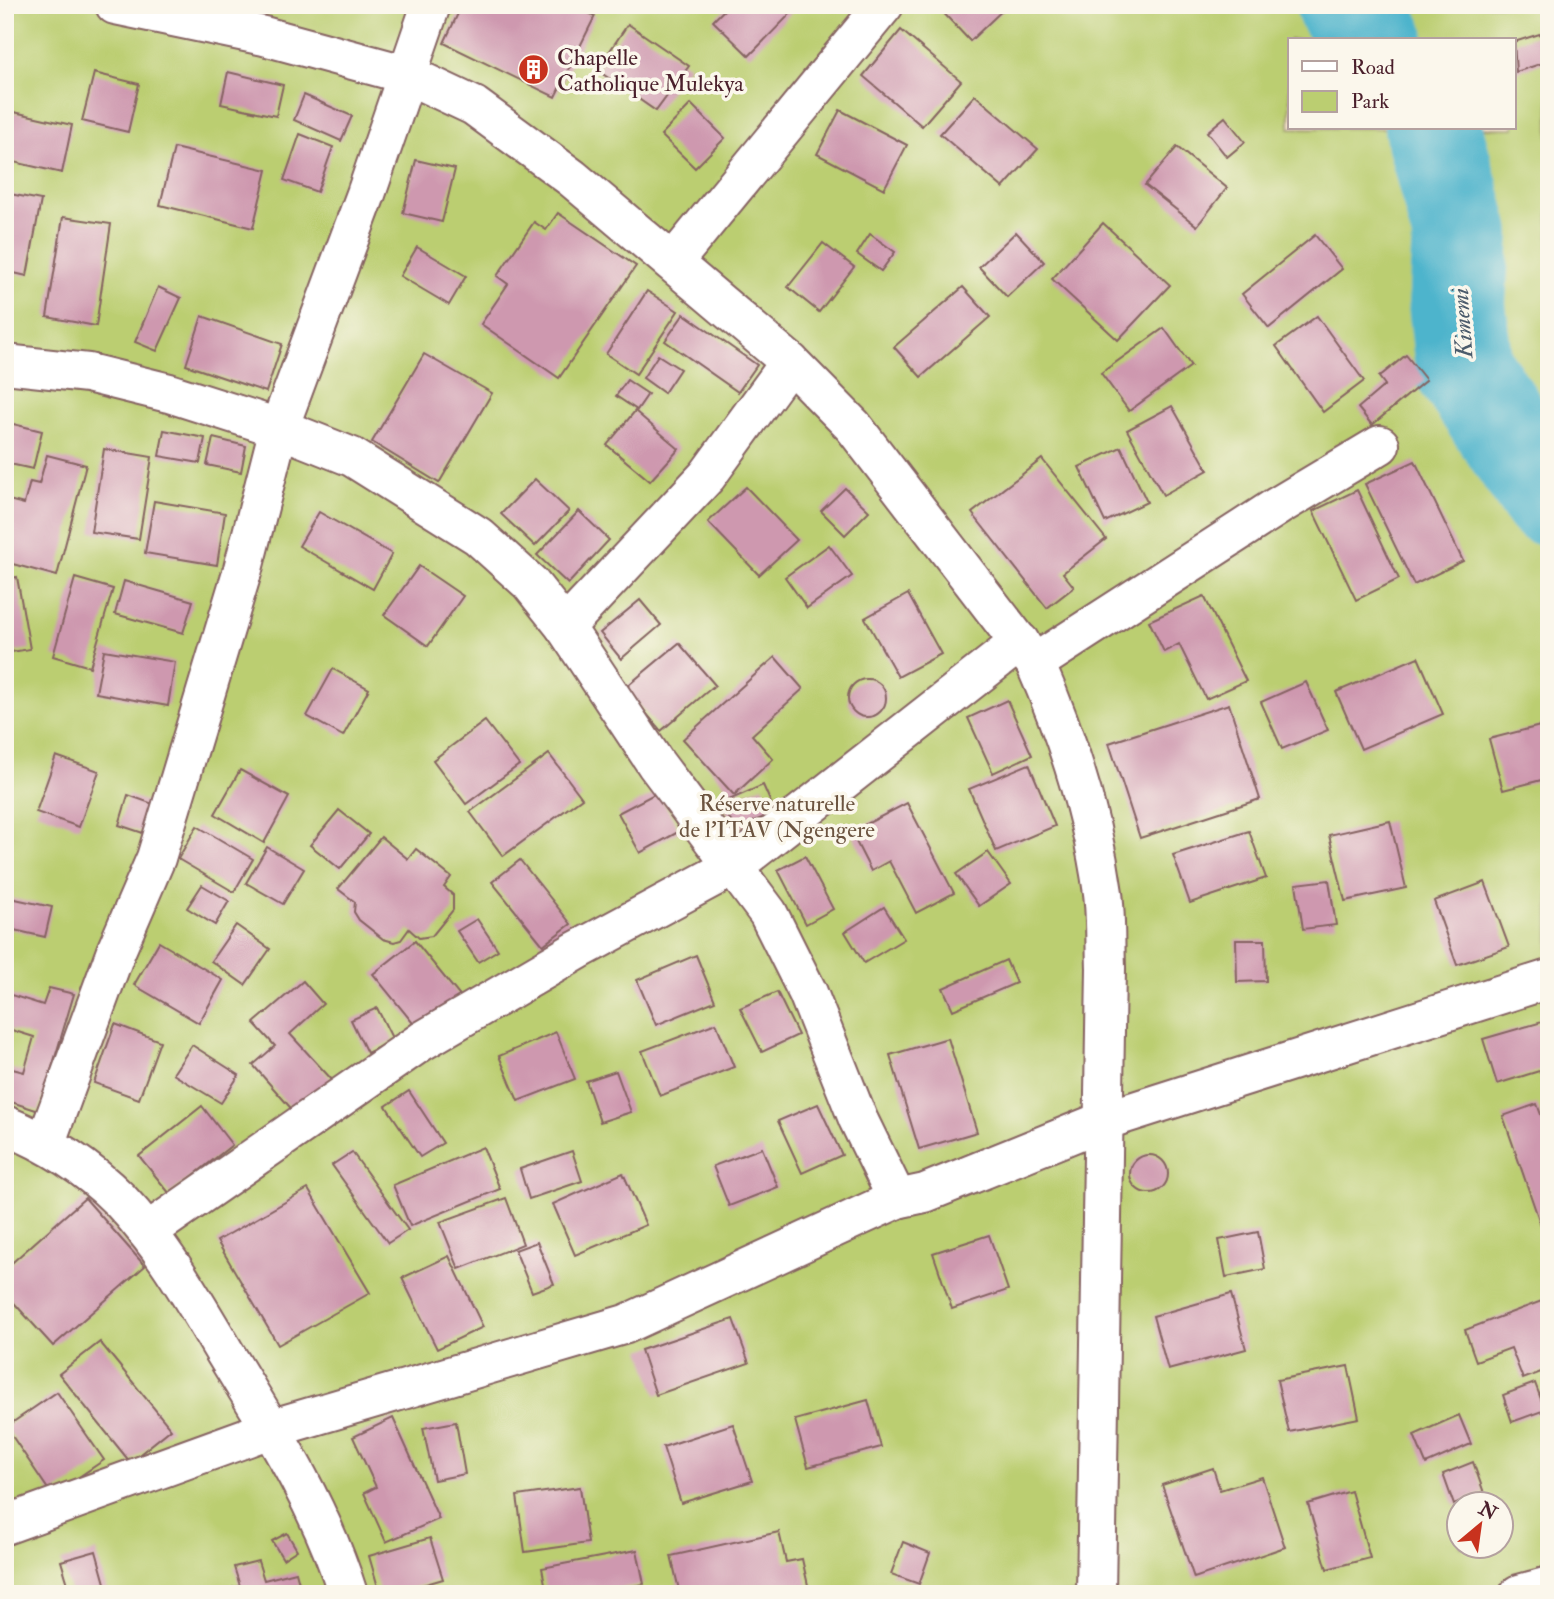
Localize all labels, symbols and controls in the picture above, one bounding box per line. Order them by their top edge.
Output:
legend [1288,38,1516,130]
place label: Chapelle Catholique Mulekya [557,43,744,98]
building icon: Chapelle Catholique Mulekya [517,53,551,87]
text: Road [1351,54,1396,81]
text: Park [1351,88,1389,115]
water label: Kimemi [1445,286,1480,360]
park label: Réserve naturelle de l'ITAV (Ngengere [679,789,875,844]
north arrow [1446,1490,1516,1560]
text: N [1474,1496,1502,1526]

